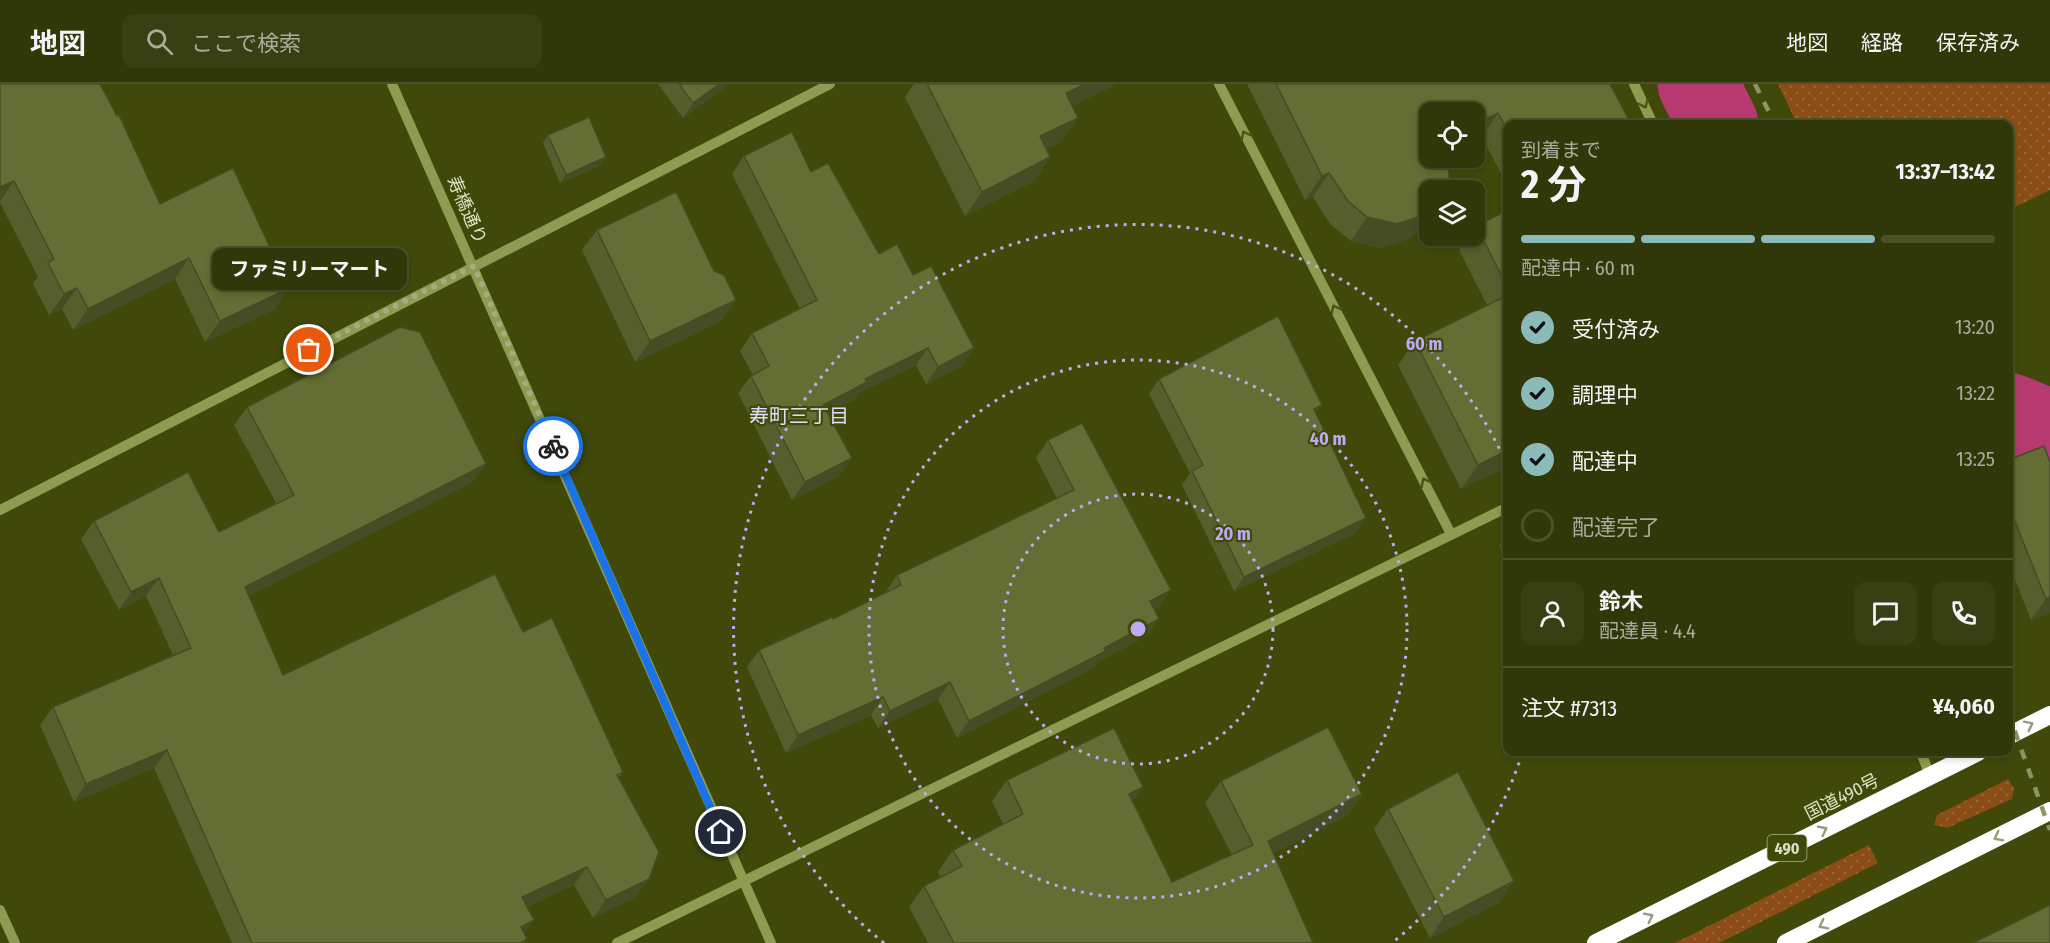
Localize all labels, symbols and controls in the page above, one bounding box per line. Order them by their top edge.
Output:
search box [122,14,542,68]
icon: search [143,25,176,58]
text: 地図 [30,27,86,60]
text: ここで検索 [191,30,301,57]
text: 地図 [1786,30,1828,56]
text: 経路 [1861,30,1903,56]
text: 保存済み [1936,30,2020,56]
one-way arrow [1636,98,1648,109]
map controls [1419,102,1485,246]
button: locate [1419,102,1485,168]
one-way arrow [1241,131,1252,142]
text: 到着まで [1521,138,1601,162]
text: 13:37–13:42 [1895,158,1995,185]
text: 2 分 [1521,162,1586,208]
street label: 寿橋通り [442,173,492,247]
button: layers [1419,180,1485,246]
callout: ファミリーマート [212,248,406,290]
text: 配達中 · 60 m [1521,256,1635,280]
text: ファミリーマート [230,257,390,281]
one-way arrow [1331,304,1342,315]
icon: check [1521,311,1554,344]
text: 13:20 [1955,315,1995,339]
text: 受付済み [1572,316,1660,343]
pin [283,324,334,375]
icon: bag [292,333,325,366]
text: 60 m [1406,333,1442,355]
icon: check [1521,377,1554,410]
text: 13:22 [1956,381,1995,405]
text: 調理中 [1572,382,1638,409]
district label: 寿町三丁目 [749,404,849,428]
courier [523,416,583,476]
text: 40 m [1310,428,1346,450]
icon: bike [537,430,570,463]
icon: check [1521,443,1554,476]
text: 13:25 [1956,447,1995,471]
text: 配達中 [1572,448,1638,475]
one-way arrow [1420,477,1432,488]
text: 配達完了 [1572,514,1660,541]
text: 20 m [1214,523,1251,545]
button: person [1521,582,1584,645]
button: chat [1854,582,1917,645]
button: phone [1932,582,1995,645]
text: 鈴木 [1599,588,1643,615]
centre of rings [1128,619,1148,639]
text: 配達員 · 4.4 [1599,619,1696,643]
text: ¥4,060 [1933,693,1995,720]
text: 注文 #7313 [1521,695,1617,722]
one-way arrow [2023,721,2034,733]
street label: 国道490号 [1801,769,1883,825]
pin [695,806,746,857]
icon: home [704,815,737,848]
one-way arrow [1817,825,1828,837]
one-way arrow [1993,830,2004,842]
road number: 490 [1768,835,1806,861]
one-way arrow [1642,913,1653,924]
one-way arrow [1819,917,1830,929]

